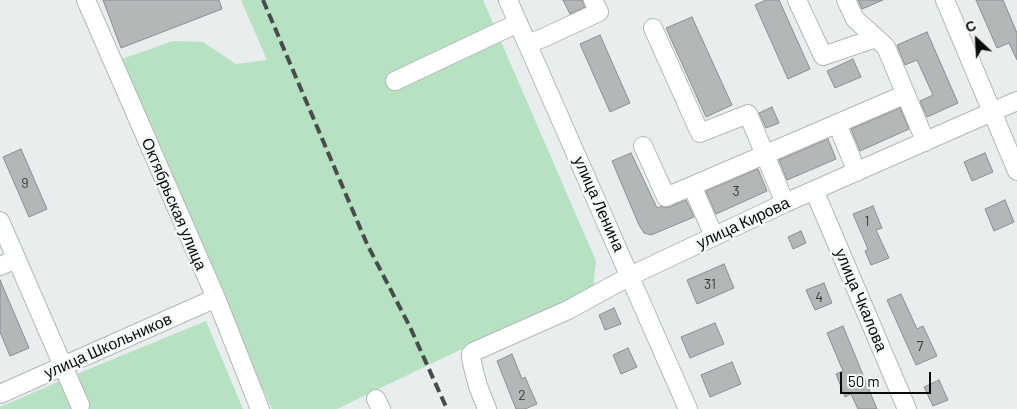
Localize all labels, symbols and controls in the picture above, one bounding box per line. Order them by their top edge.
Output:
north arrow [952,15,1002,65]
text: С [962,16,979,36]
street label: Октябрьская улица [137,135,211,273]
street label: улица Ленина [569,153,629,255]
house number: 9 [21,175,29,191]
house number: 3 [732,183,740,199]
street label: улица Кирова [693,193,793,253]
house number: 1 [865,213,869,229]
street label: улица Чкалова [831,246,891,354]
house number: 31 [704,276,716,292]
house number: 4 [815,289,823,305]
street label: улица Школьников [41,309,175,383]
house number: 7 [917,338,923,354]
scale bar [842,362,933,394]
text: 50 m [848,372,880,390]
house number: 2 [518,387,526,403]

